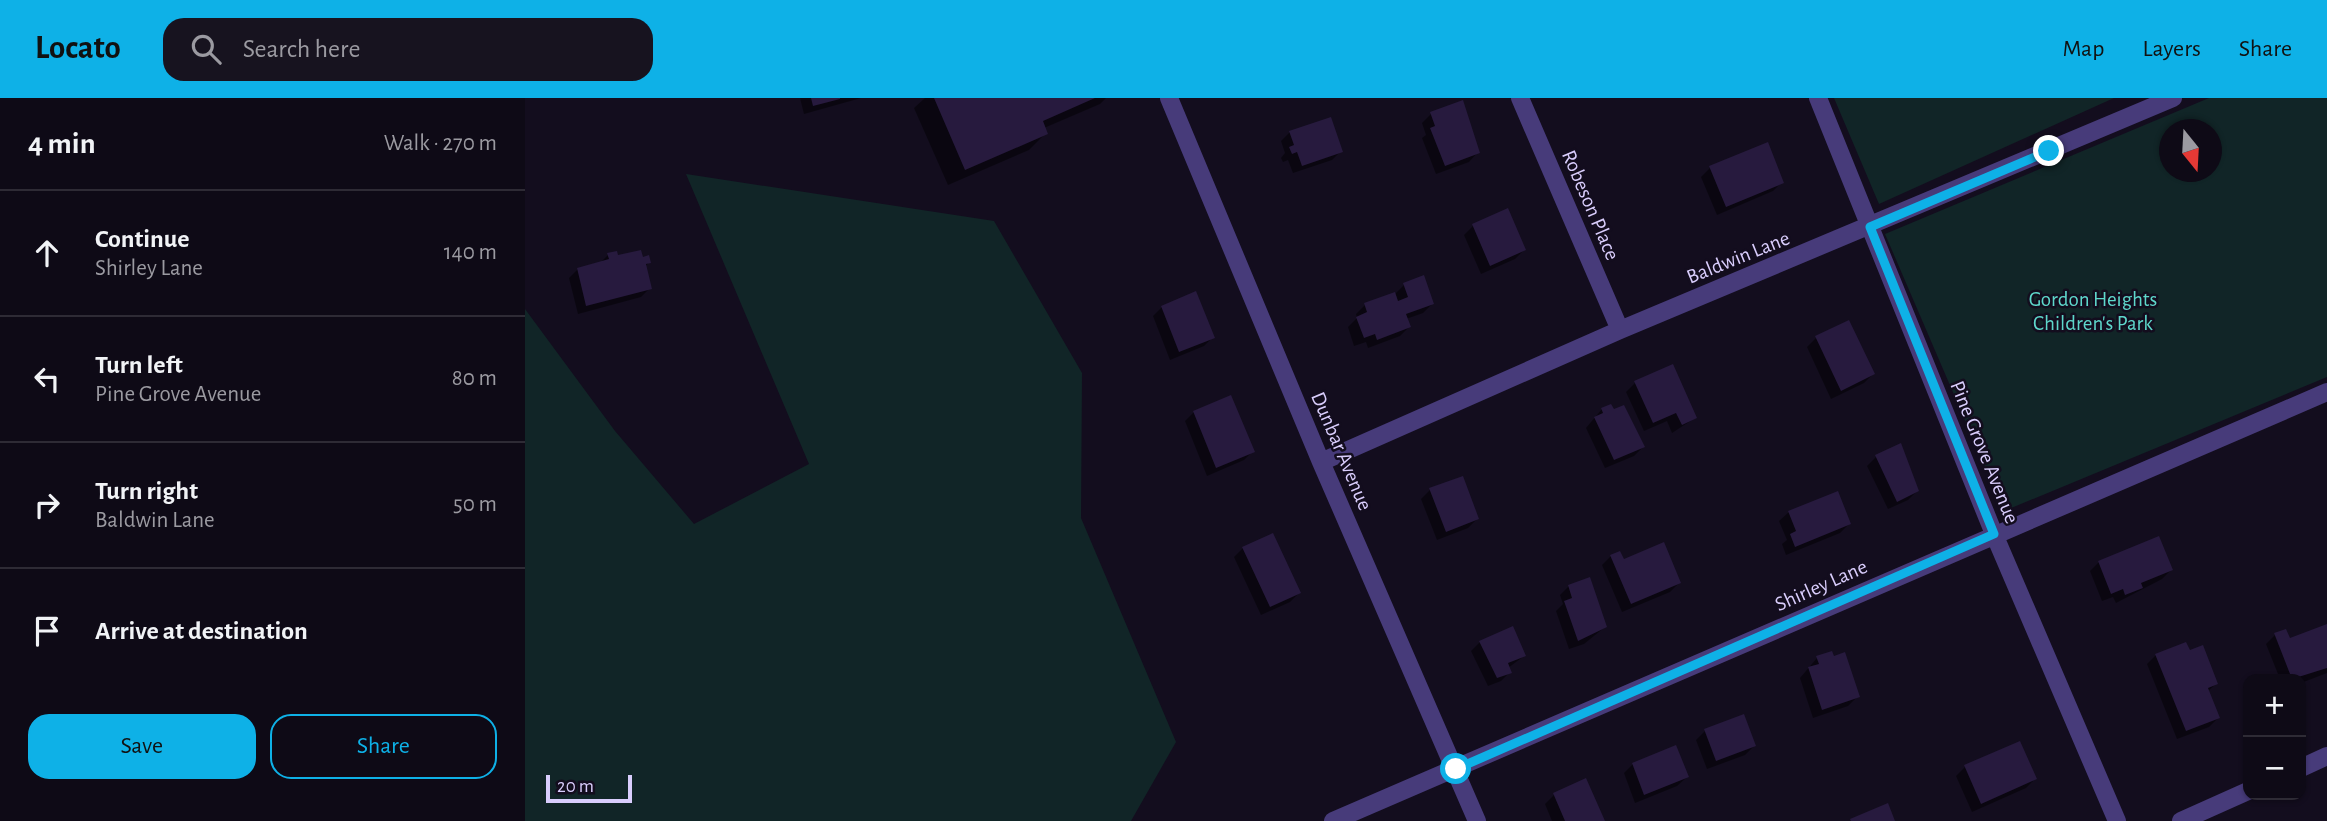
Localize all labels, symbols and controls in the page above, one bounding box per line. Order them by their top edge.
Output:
search box [163,18,653,81]
icon: search [187,30,225,68]
text: Locato [35,32,121,65]
text: Search here [243,36,360,62]
text: Map [2062,37,2104,61]
text: Layers [2142,37,2201,61]
text: Share [2239,37,2292,61]
north arrow [2159,119,2222,182]
text: 4 min [28,129,96,159]
text: Walk · 270 m [384,132,497,155]
route end [2033,135,2064,166]
street label: Robeson Place [1558,147,1623,263]
text: Continue [95,226,190,252]
street label: Baldwin Lane [1684,227,1793,288]
icon: ahead [28,234,66,272]
text: 140 m [444,241,497,264]
text: Shirley Lane [95,257,203,280]
park label: Gordon Heights Children's Park [2029,289,2157,334]
text: Turn left [95,352,183,378]
icon: left [28,360,66,398]
text: 80 m [452,367,497,390]
street label: Pine Grove Avenue [1946,378,2023,527]
text: Pine Grove Avenue [95,383,261,406]
street label: Dunbar Avenue [1307,389,1376,514]
text: Turn right [95,478,198,504]
icon: right [28,486,66,524]
text: 50 m [453,493,497,516]
text: Baldwin Lane [95,509,215,532]
street label: Shirley Lane [1772,556,1870,615]
icon: arrive [28,612,66,650]
text: Arrive at destination [95,618,308,644]
map controls [2243,674,2306,800]
button: + [2243,674,2306,737]
button: Save [28,714,256,779]
button: Share [270,714,497,779]
button: − [2243,737,2306,800]
route start [1440,753,1471,784]
scale bar [546,772,632,804]
text: 20 m [557,777,594,796]

